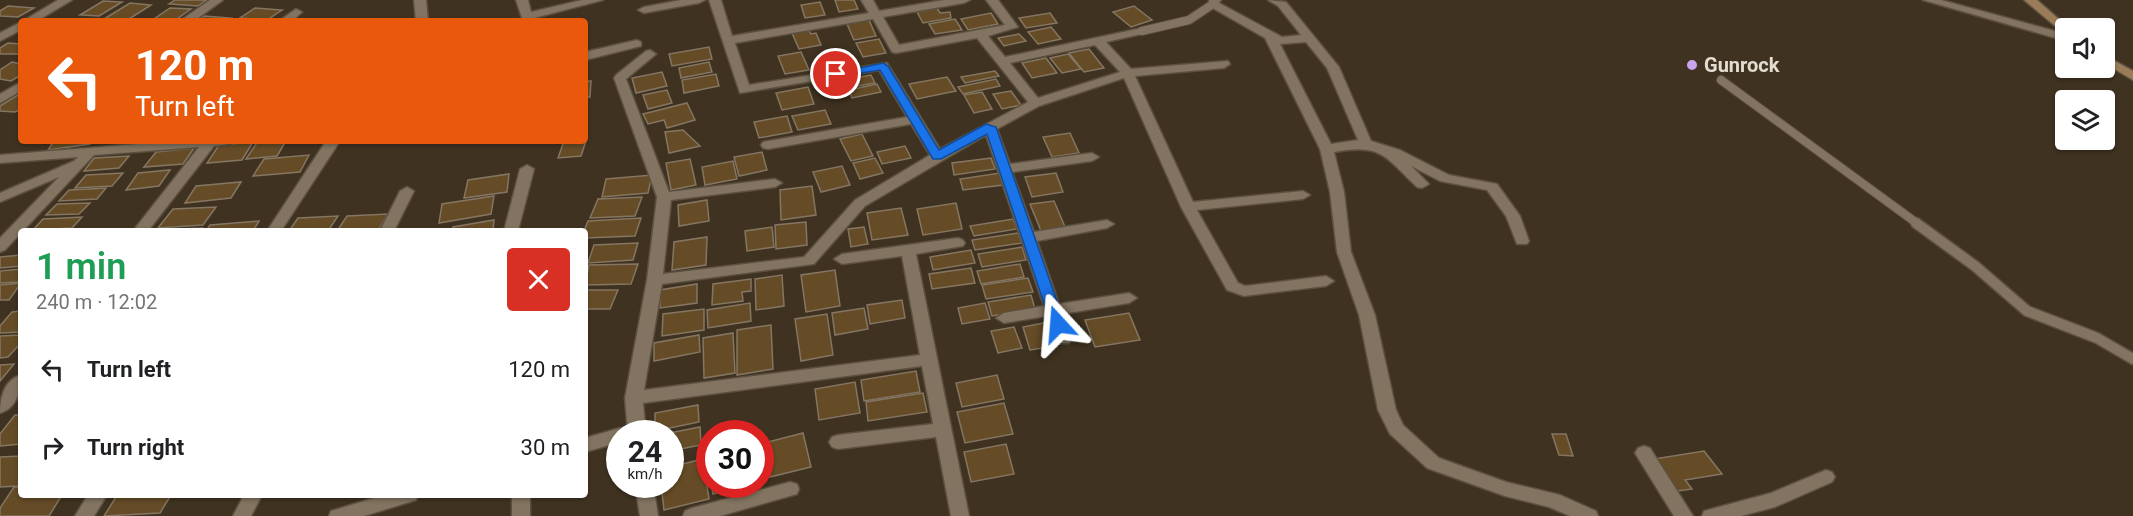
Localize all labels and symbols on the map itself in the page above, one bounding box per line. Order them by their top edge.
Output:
pin [810,48,861,99]
place label: Gunrock [1704,53,1780,77]
marker: Gunrock [1685,58,1699,72]
position arrow [1026,292,1090,356]
speed limit sign: 30 [696,420,774,498]

